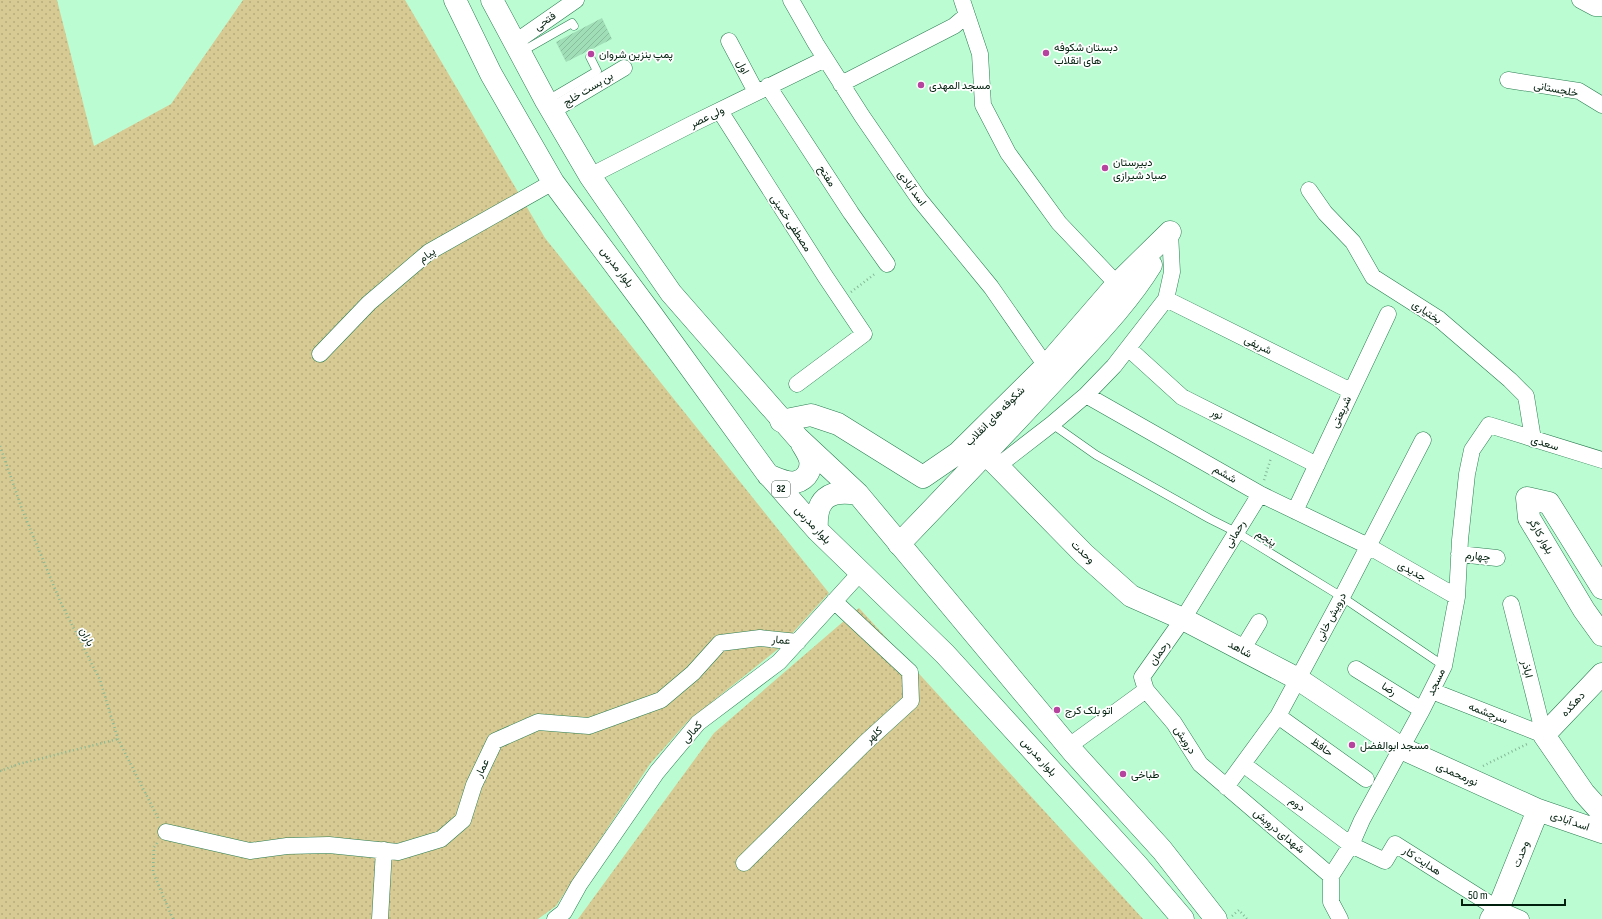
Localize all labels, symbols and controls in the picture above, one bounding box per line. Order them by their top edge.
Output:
street label: فتحی [532,9,558,33]
place label: دبستان شکوفه های انقلاب [1054,41,1118,67]
place label: پمپ بنزین شروان [599,48,673,62]
marker: دبستان شکوفه های انقلاب [1041,48,1051,58]
marker: پمپ بنزین شروان [586,49,596,59]
street label: اول [734,58,752,76]
street label: بن بست خلج [561,69,616,110]
street label: خلجستانی [1533,78,1579,100]
place label: مسجد المهدی [929,79,990,92]
marker: مسجد المهدی [916,80,926,90]
street label: ولی عصر [687,103,726,131]
place label: دبیرستان صیاد شیرازی [1113,156,1167,182]
street label: مفتح [814,163,839,190]
marker: دبیرستان صیاد شیرازی [1100,163,1110,173]
street label: اسد آبادی [895,168,929,208]
street label: مصطفی خمینی [768,192,814,254]
street label: بلوار مدرس [598,244,636,290]
street label: پیام [416,245,439,266]
street label: بختیاری [1410,297,1444,327]
street label: شریفی [1242,333,1274,357]
street label: شکوفه های انقلاب [962,383,1028,449]
street label: شریعتی [1328,394,1354,430]
street label: نور [1208,405,1225,422]
street label: سعدی [1529,433,1561,453]
street label: ششم [1210,462,1239,487]
road number: 32 [772,481,790,497]
street label: بلوار مدرس [792,503,834,547]
street label: بلوار کارگر [1525,515,1556,556]
street label: رحمانی [1222,518,1248,550]
street label: پنجم [1253,527,1279,550]
street label: وحدت [1069,538,1098,566]
street label: چهارم [1465,548,1491,565]
street label: جدیدی [1396,558,1428,584]
street label: درویش خانی [1313,591,1349,643]
street label: باران [77,626,97,648]
street label: عمار [770,633,791,647]
street label: شاهد [1226,637,1254,661]
street label: رحمان [1146,638,1172,668]
street label: اباذر [1518,658,1535,679]
street label: مسجد [1424,666,1448,698]
street label: رضا [1379,680,1399,699]
street label: دهکده [1558,689,1588,719]
street label: سرچشمه [1466,700,1510,727]
place label: اتو بلک کرج [1065,704,1113,718]
marker: اتو بلک کرج [1052,705,1062,715]
street label: کمالی [679,719,705,745]
street label: کلهر [862,724,885,747]
street label: درویش [1171,724,1199,756]
street label: بلوار مدرس [1018,735,1060,779]
street label: حافظ [1309,735,1335,759]
place label: مسجد ابوالفضل [1360,739,1429,752]
marker: مسجد ابوالفضل [1347,740,1357,750]
street label: عمار [472,757,492,780]
street label: نورمحمدی [1434,759,1480,789]
place label: طباخی [1131,768,1159,781]
marker: طباخی [1118,769,1128,779]
street label: دوم [1286,794,1308,815]
street label: شهدای درویش [1251,806,1307,856]
street label: اسد آبادی [1549,808,1591,834]
street label: وحدت [1510,839,1532,869]
street label: هدایت کار [1400,843,1444,878]
scale bar [1462,881,1565,907]
text: 50 m [1468,888,1488,903]

